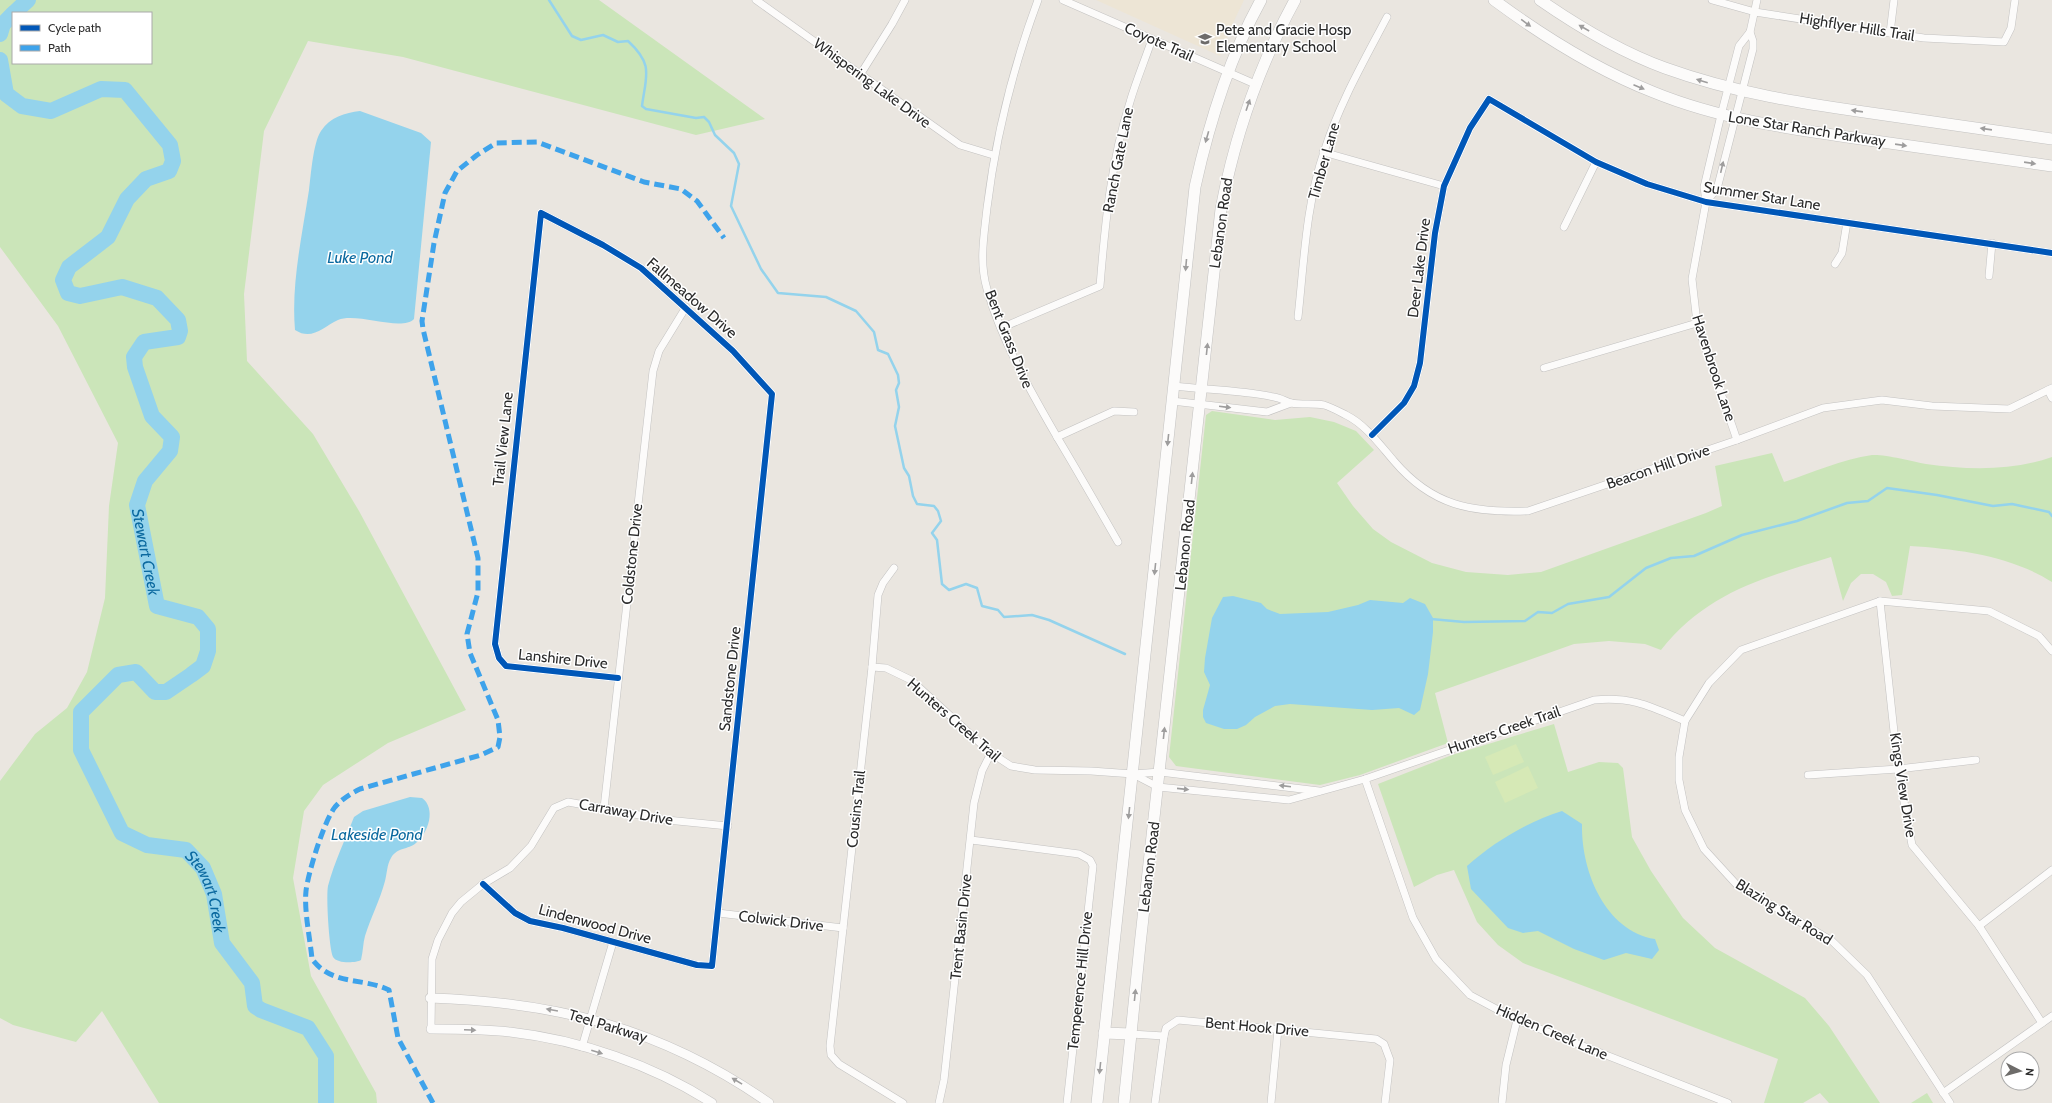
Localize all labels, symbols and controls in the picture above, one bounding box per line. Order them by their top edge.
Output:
street label: Highflyer Hills Trail [1798,9,1916,45]
legend [12,12,152,64]
street label: Coyote Trail [1122,19,1197,65]
one-way arrow [1520,19,1531,27]
text: Cycle path [48,20,101,35]
place label: Pete and Gracie Hosp Elementary School [1216,21,1351,56]
one-way arrow [1578,24,1590,31]
school or university icon: Pete and Gracie Hosp Elementary School [1197,31,1213,47]
street label: Whispering Lake Drive [810,34,934,132]
text: Path [48,40,71,55]
one-way arrow [1696,78,1708,84]
one-way arrow [1633,84,1645,90]
one-way arrow [1245,98,1251,110]
street label: Ranch Gate Lane [1099,106,1137,214]
street label: Lone Star Ranch Parkway [1727,108,1887,150]
one-way arrow [1851,108,1863,114]
street label: Timber Lane [1304,120,1344,202]
one-way arrow [1980,126,1992,132]
one-way arrow [1204,131,1210,143]
one-way arrow [1895,142,1908,148]
one-way arrow [2024,160,2036,166]
one-way arrow [1719,161,1725,173]
street label: Lebanon Road [1206,176,1236,270]
street label: Summer Star Lane [1702,178,1822,214]
street label: Deer Lake Drive [1404,217,1434,319]
water label: Luke Pond [327,248,393,267]
street label: Fallmeadow Drive [643,254,741,342]
one-way arrow [1182,259,1189,271]
street label: Bent Grass Drive [981,287,1037,391]
street label: Havenbrook Lane [1688,312,1740,424]
one-way arrow [1203,343,1210,355]
street label: Trail View Lane [489,391,517,487]
one-way arrow [1219,404,1231,410]
one-way arrow [1165,434,1171,446]
street label: Beacon Hill Drive [1604,441,1712,493]
one-way arrow [1189,472,1196,484]
street label: Lebanon Road [1171,499,1199,591]
street label: Coldstone Drive [618,502,646,605]
water label: Stewart Creek [128,507,164,598]
one-way arrow [1151,563,1158,575]
street label: Sandstone Drive [716,625,744,732]
street label: Lanshire Drive [517,645,609,673]
street label: Hunters Creek Trail [904,675,1005,766]
street label: Hunters Creek Trail [1445,702,1563,758]
one-way arrow [1161,727,1167,739]
street label: Kings View Drive [1886,731,1920,839]
street label: Cousins Trail [843,769,869,849]
one-way arrow [1279,782,1291,789]
one-way arrow [1177,786,1189,793]
street label: Carraway Drive [578,795,675,829]
one-way arrow [1125,807,1132,819]
street label: Lebanon Road [1134,820,1164,914]
water label: Lakeside Pond [331,825,424,844]
water label: Stewart Creek [181,847,229,935]
street label: Trent Basin Drive [946,873,976,981]
street label: Blazing Star Road [1732,875,1836,949]
street label: Lindenwood Drive [537,900,654,948]
street label: Colwick Drive [738,907,825,935]
street label: Temperence Hill Drive [1064,910,1096,1051]
one-way arrow [1132,989,1138,1001]
street label: Hidden Creek Lane [1493,1000,1611,1064]
street label: Teel Parkway [566,1005,650,1047]
one-way arrow [546,1007,558,1013]
street label: Bent Hook Drive [1204,1014,1310,1041]
one-way arrow [464,1027,477,1033]
one-way arrow [592,1049,604,1055]
north arrow [2000,1051,2040,1091]
one-way arrow [1097,1062,1103,1074]
text: N [2023,1067,2037,1077]
one-way arrow [731,1078,743,1085]

